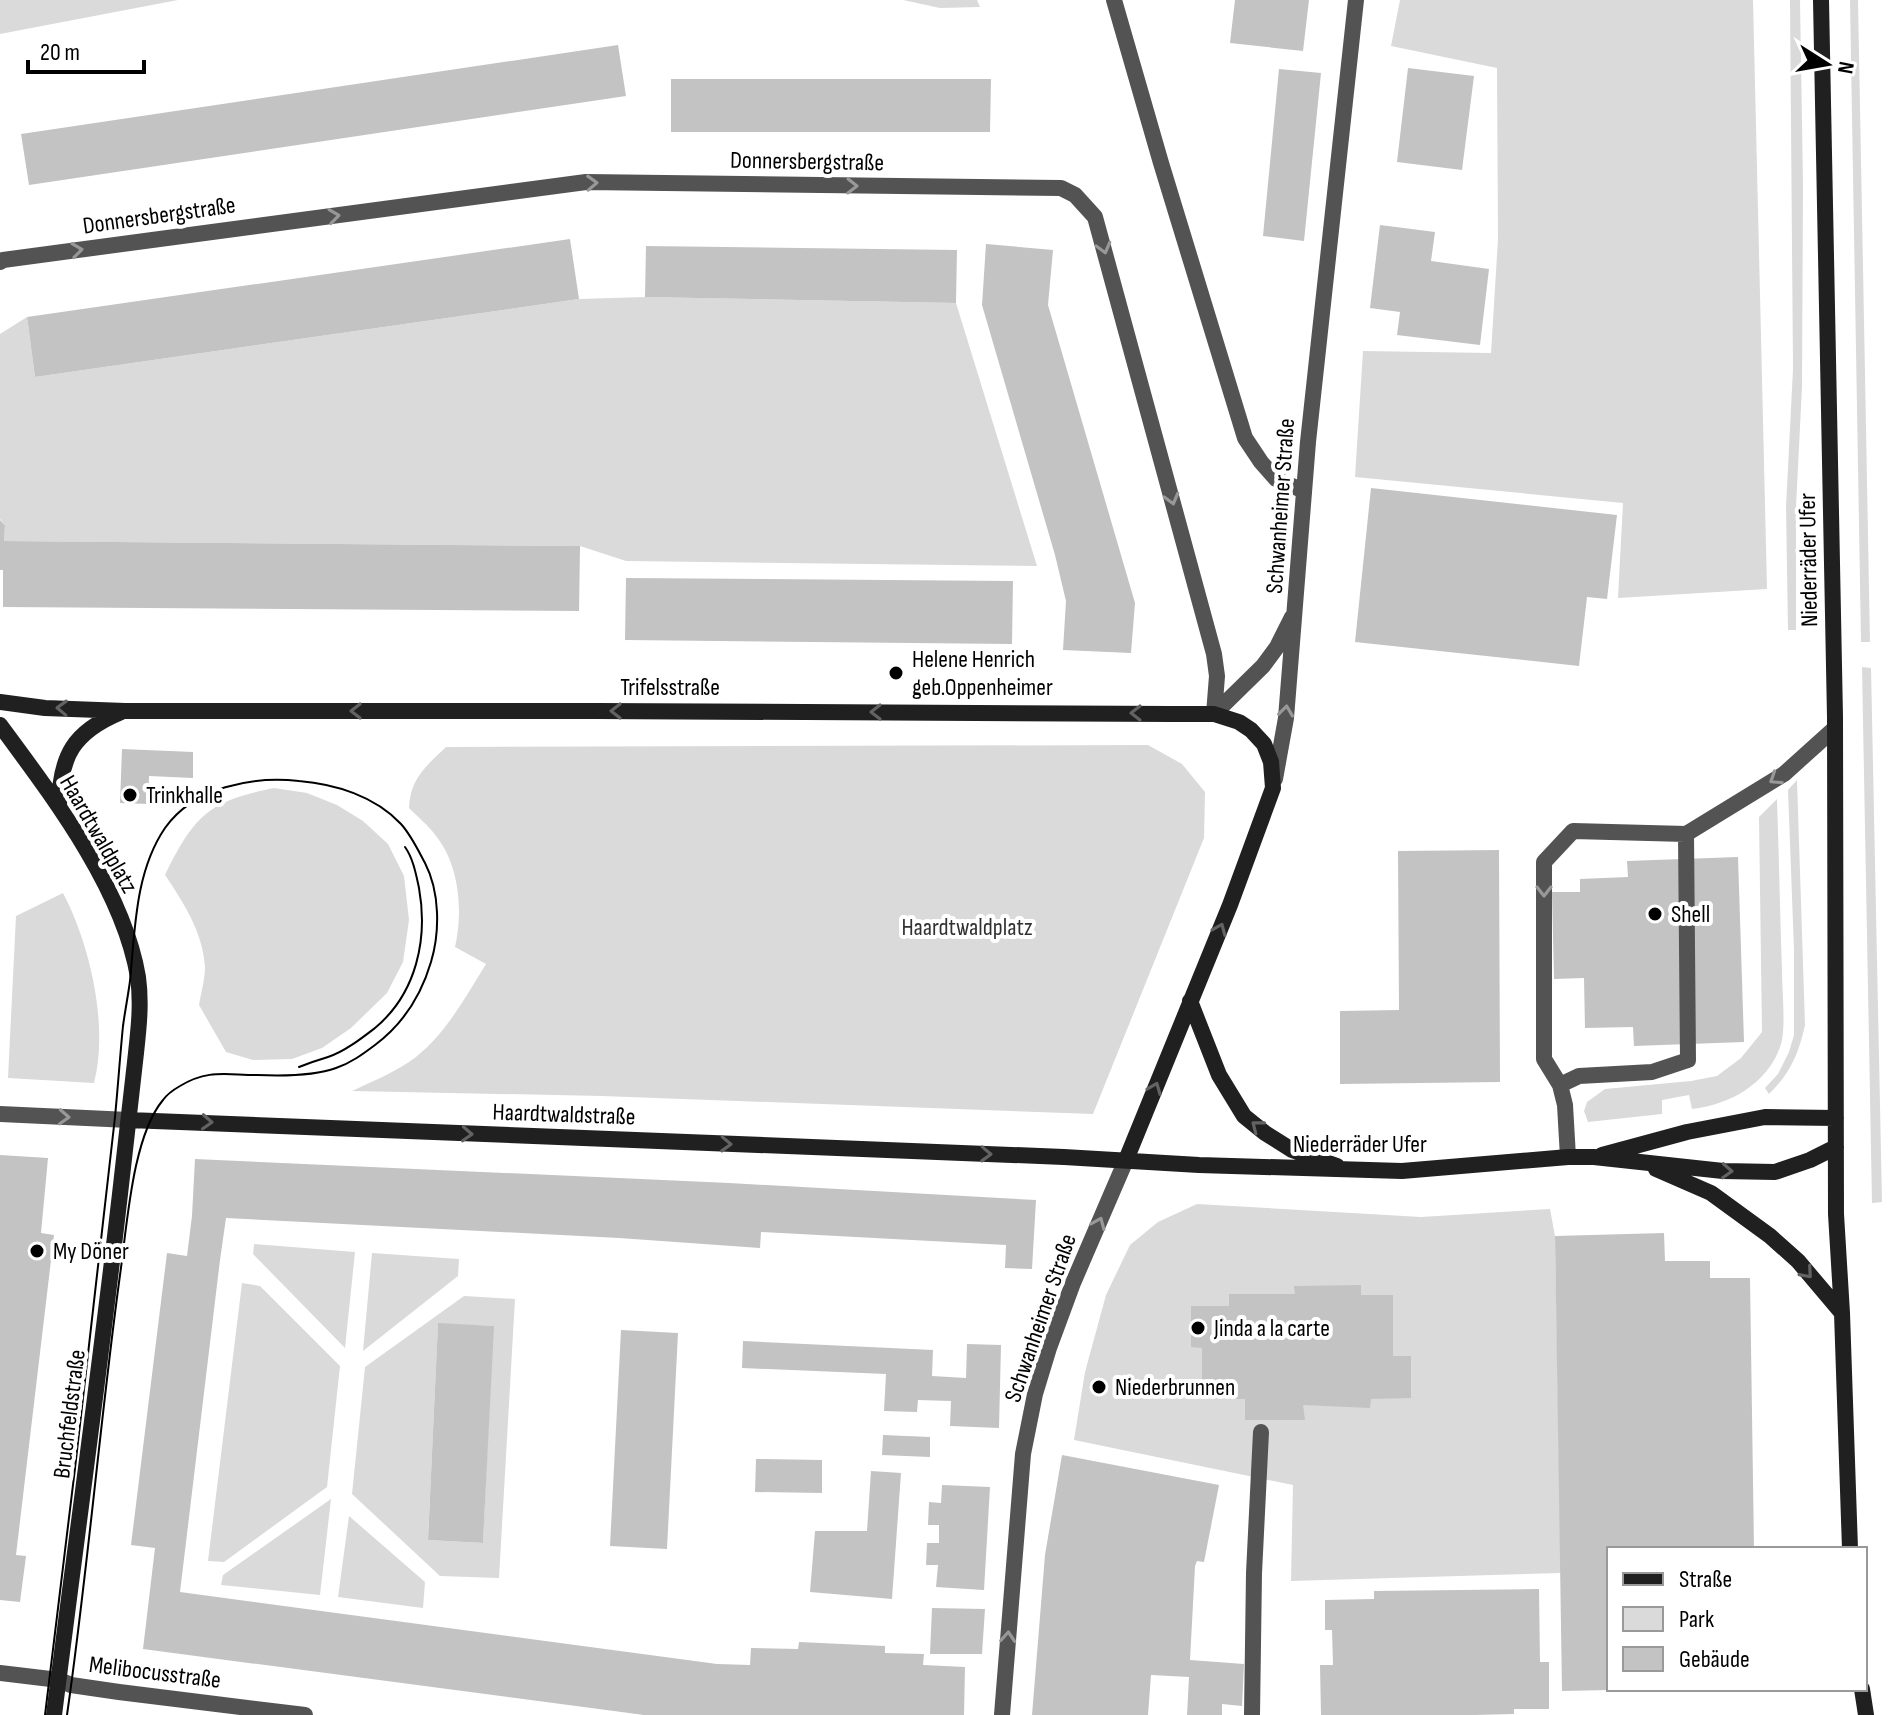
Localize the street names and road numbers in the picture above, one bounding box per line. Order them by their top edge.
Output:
street label: Donnersbergstraße [730,146,884,177]
street label: Donnersbergstraße [81,190,237,241]
street label: Schwanheimer Straße [1260,417,1301,595]
street label: Niederräder Ufer [1793,493,1824,627]
street label: Trifelsstraße [620,673,720,702]
street label: Haardtwaldplatz [53,770,144,899]
street label: Haardtwaldstraße [492,1098,636,1131]
street label: Niederräder Ufer [1293,1130,1427,1159]
street label: Schwanheimer Straße [998,1230,1083,1406]
street label: Bruchfeldstraße [47,1348,92,1480]
street label: Melibocusstraße [87,1650,223,1695]

